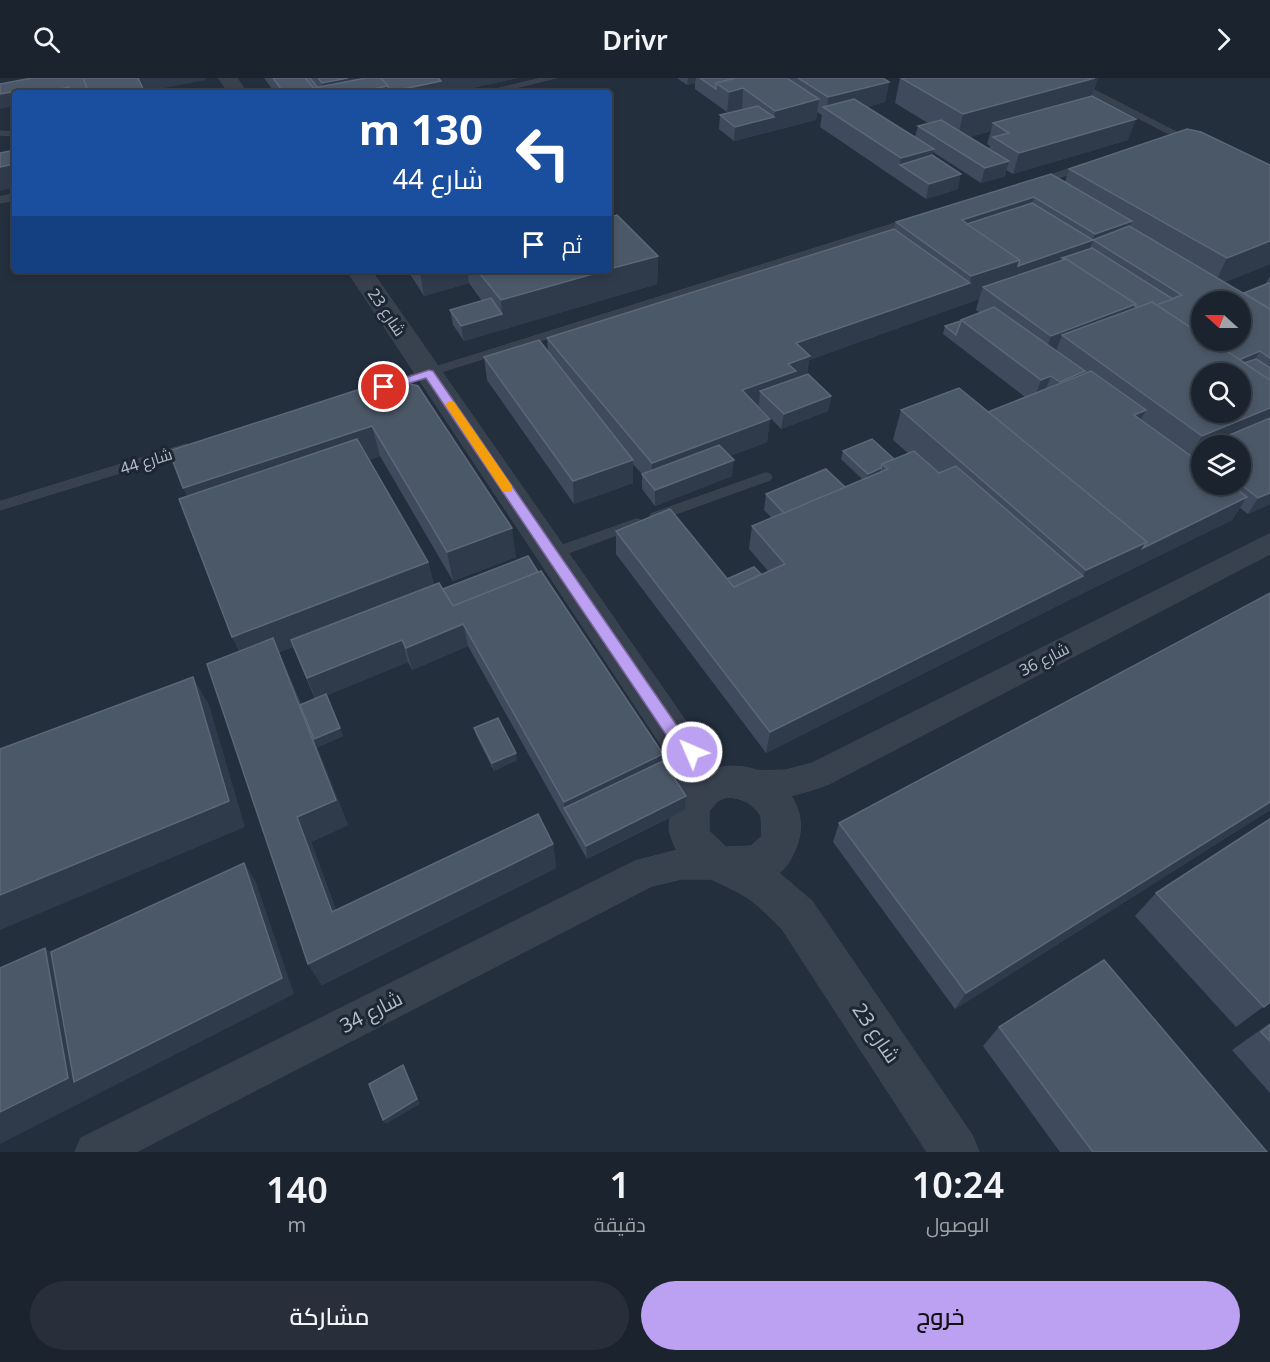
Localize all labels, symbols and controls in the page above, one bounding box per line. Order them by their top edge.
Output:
text: Drivr [602,21,668,58]
icon: search [30,23,63,56]
icon: forward [1207,23,1240,56]
text: 130 m [359,100,483,157]
icon: left [504,114,582,192]
text: شارع 44 [393,160,483,197]
icon: arrive [517,228,550,261]
text: ثم [562,229,582,259]
street label: شارع 23 [362,284,411,341]
north arrow [1191,291,1251,351]
map controls [1191,291,1251,495]
pin [358,361,409,412]
button: search [1191,363,1251,423]
icon: arrive [367,370,400,403]
button: layers [1191,435,1251,495]
street label: شارع 44 [117,443,175,480]
street label: شارع 36 [1015,637,1073,682]
position arrow [660,720,724,784]
street label: شارع 34 [335,984,407,1040]
street label: شارع 23 [846,997,906,1069]
text: 1 [609,1160,630,1209]
text: 10:24 [912,1160,1004,1209]
text: 140 [266,1165,328,1214]
text: m [288,1211,306,1238]
text: دقيقة [594,1211,646,1238]
text: الوصول [926,1211,990,1238]
button: مشاركة [30,1281,629,1350]
button: خروج [641,1281,1240,1350]

